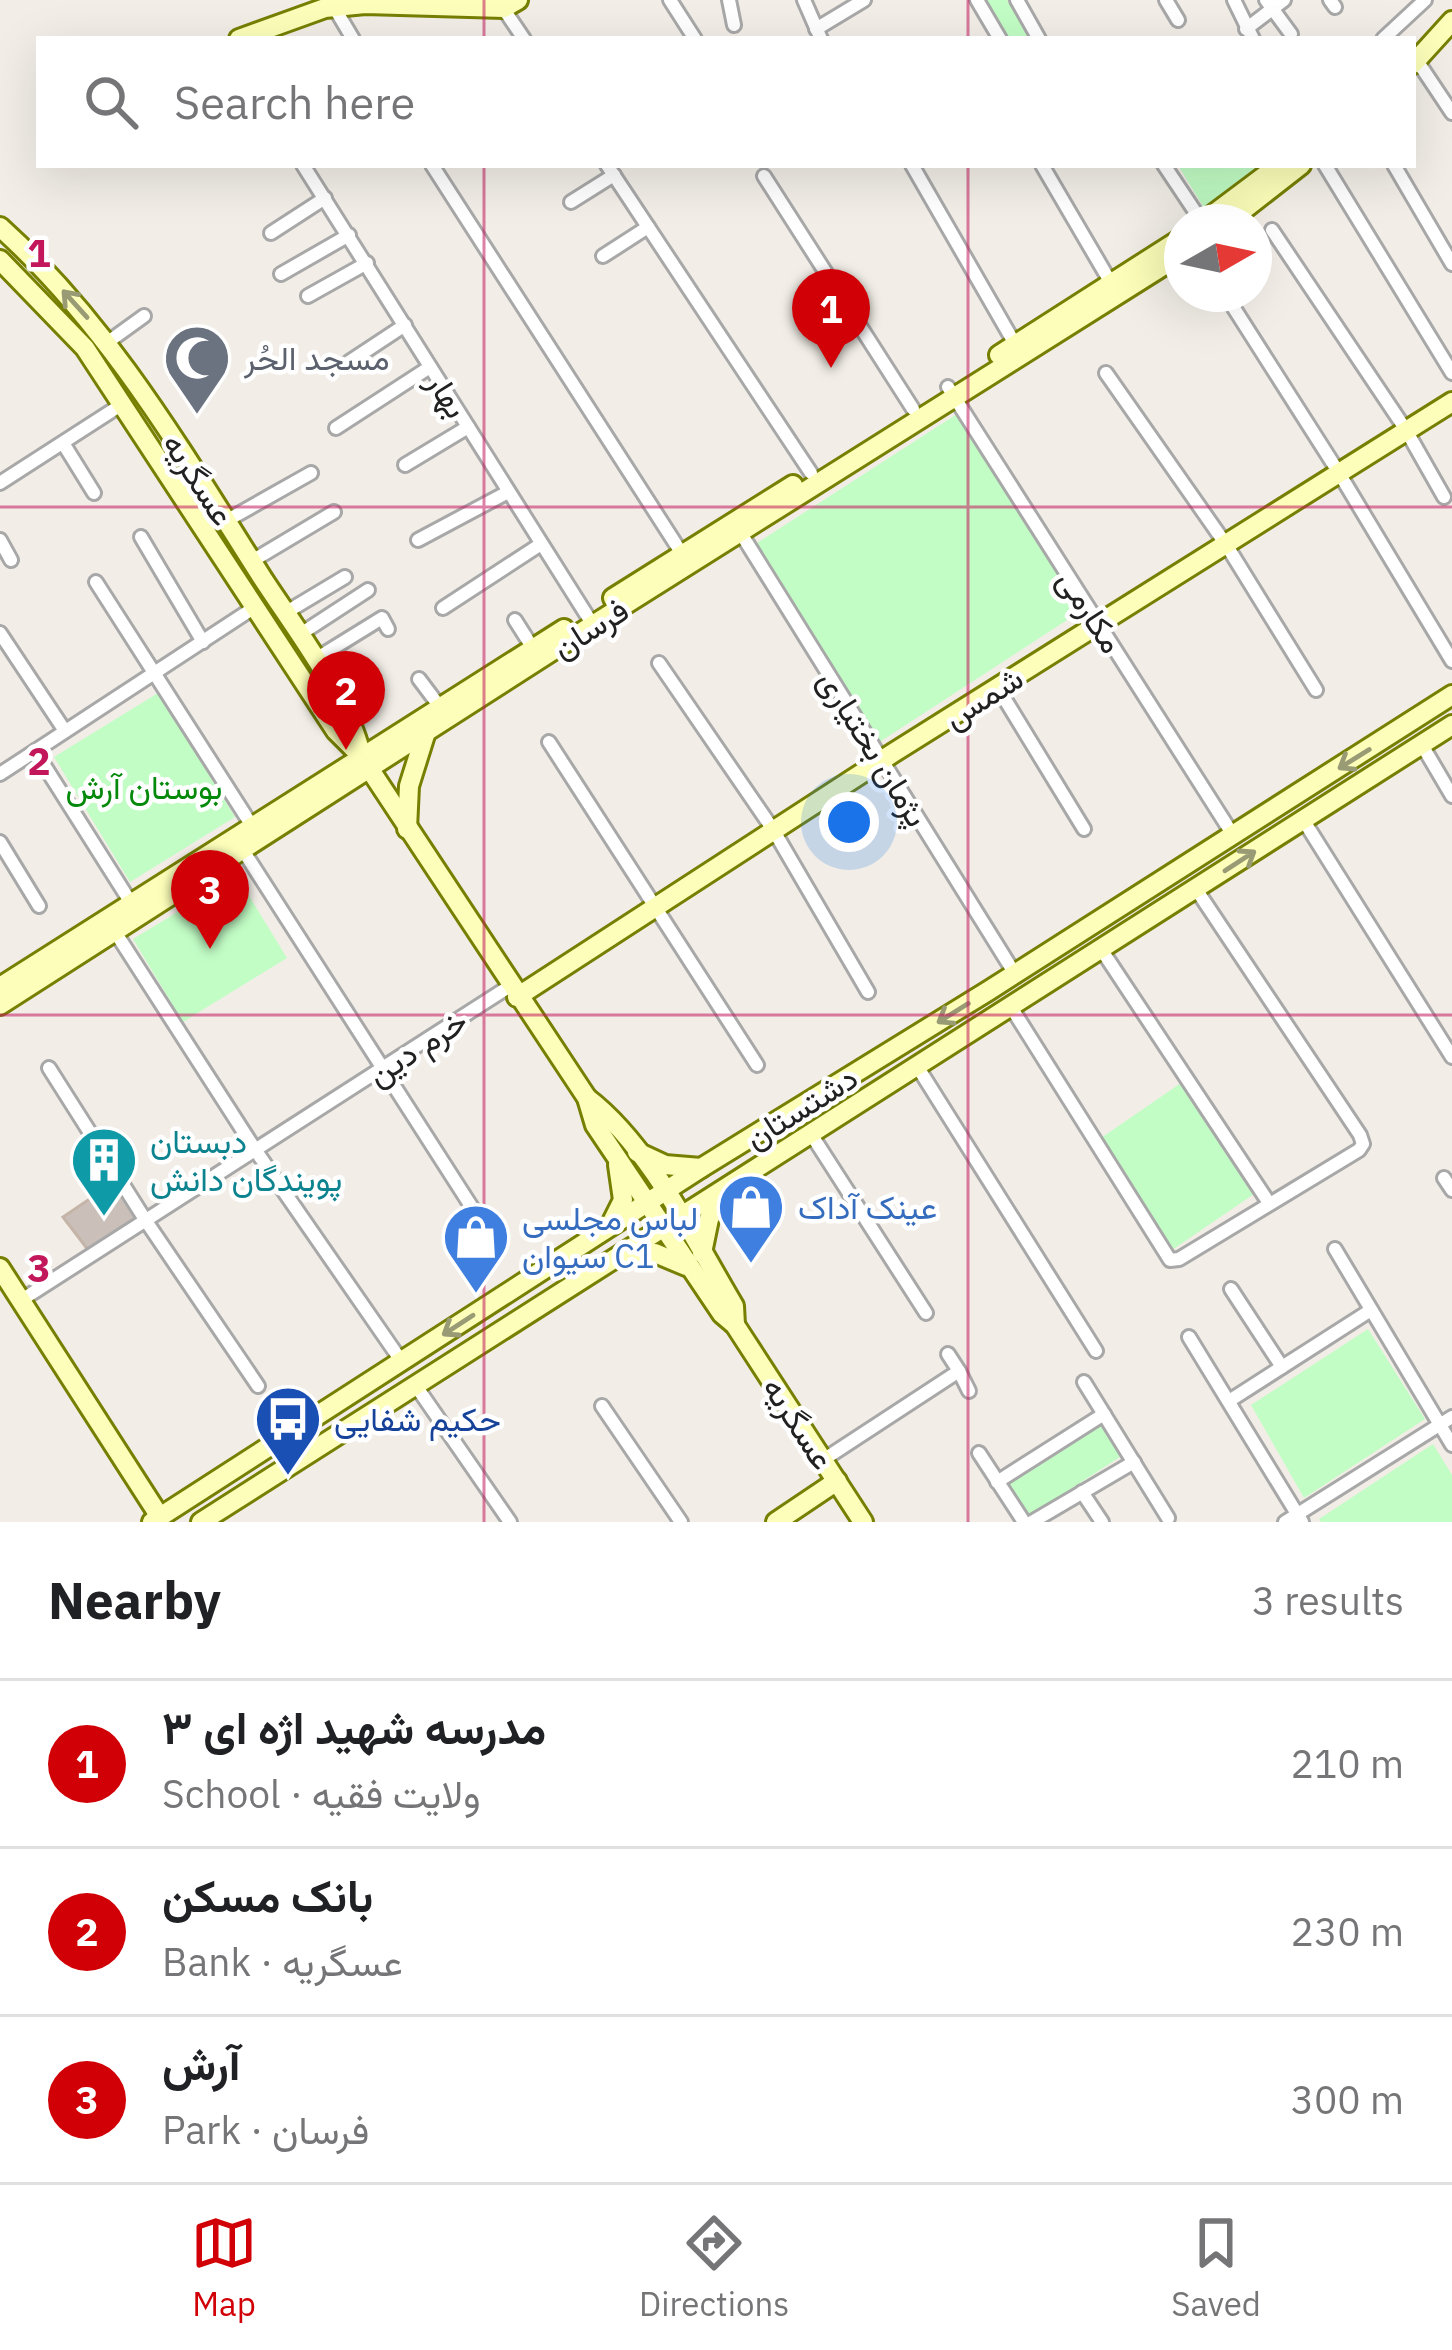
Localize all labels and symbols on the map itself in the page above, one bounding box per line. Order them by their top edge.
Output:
north arrow [1164,204,1272,312]
text: 1 [27,227,51,278]
pin: 1 [792,269,870,368]
one-way arrow [62,289,89,320]
mosque icon: مسجد الحُر [162,323,232,417]
place label: مسجد الحُر [243,336,390,379]
street label: بهار [417,363,479,426]
street label: عسگریه [154,424,245,533]
street label: مکارمی [1048,561,1134,661]
street label: فرسان [543,588,636,668]
pin: 2 [307,651,385,750]
street label: شمس [935,656,1030,738]
street label: پژمان بختیاری [808,661,940,835]
text: 2 [27,735,51,786]
one-way arrow [1337,746,1371,771]
park label: بوستان آرش [65,765,223,808]
your location [819,792,879,852]
one-way arrow [1222,849,1256,874]
pin: 3 [171,850,249,949]
street label: خرم دین [359,998,475,1096]
one-way arrow [937,1001,971,1025]
street label: دشتستان [736,1055,865,1158]
place label: دبستان پویندگان دانش [150,1119,342,1202]
building icon: دبستان پویندگان دانش [69,1125,139,1219]
shop icon: عینک آداک [716,1172,786,1266]
place label: عینک آداک [798,1185,937,1228]
place label: لباس مجلسی سیوان C1 [522,1196,698,1277]
shop icon: لباس مجلسی سیوان C1 [441,1202,511,1296]
text: 3 [27,1242,51,1293]
one-way arrow [442,1313,476,1338]
street label: عسگریه [754,1368,845,1477]
bus stop icon: حکیم شفایی [253,1384,323,1478]
place label: حکیم شفایی [334,1397,501,1441]

